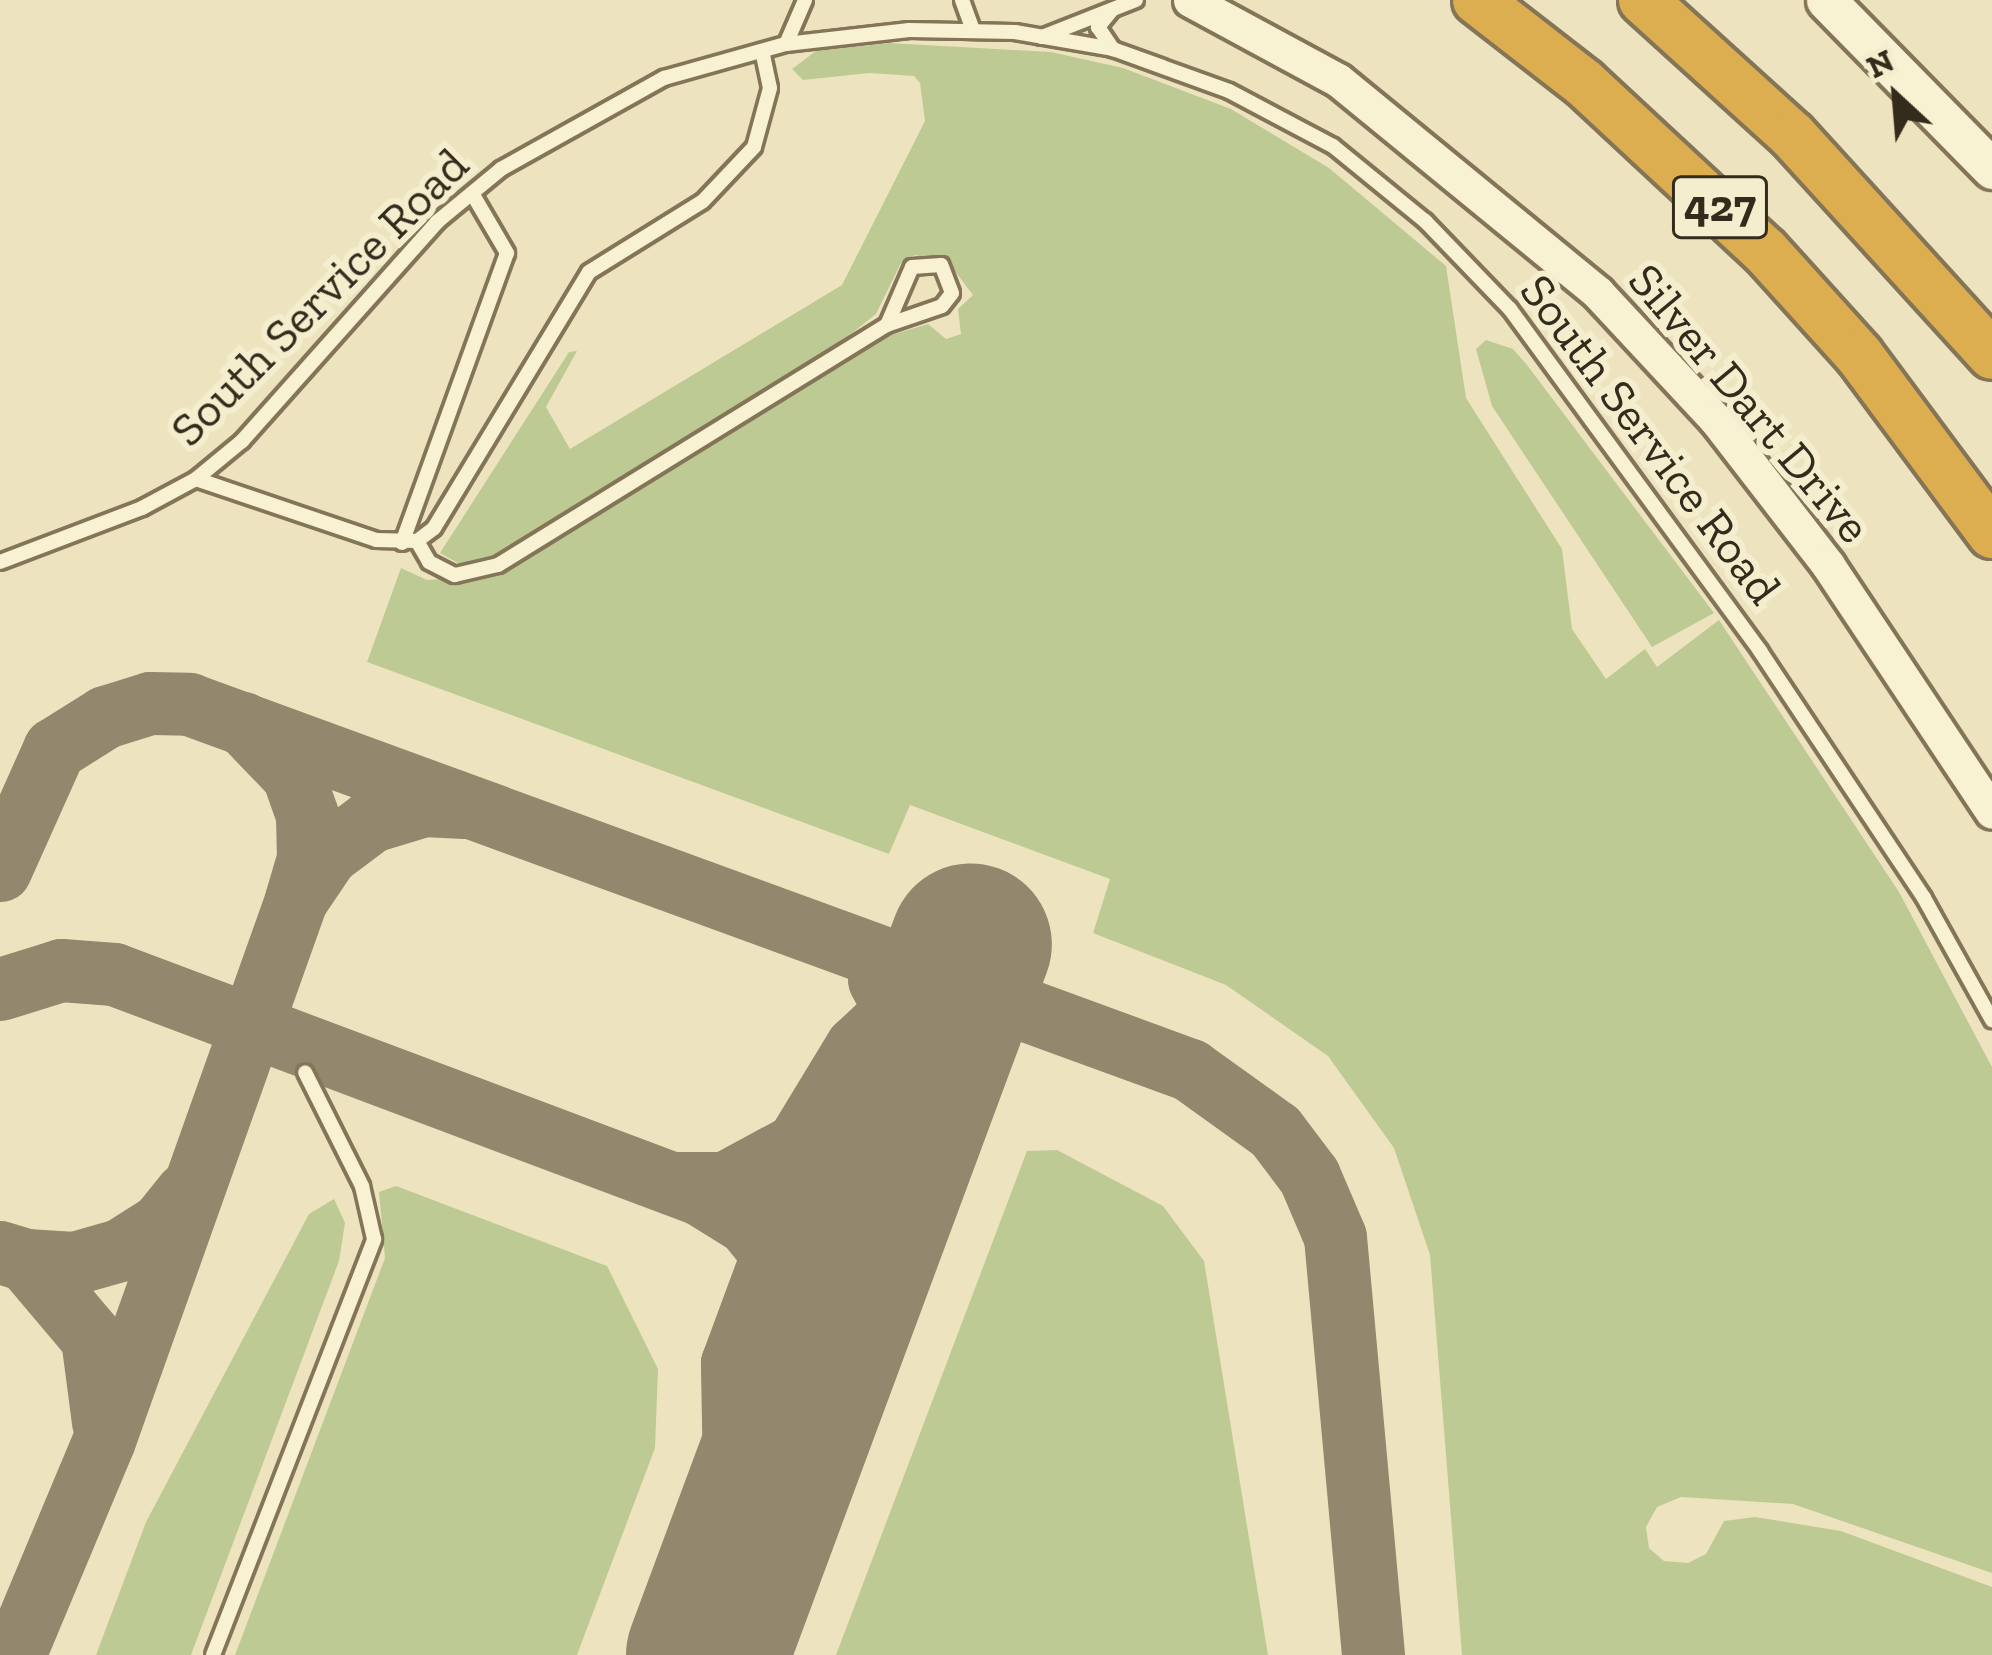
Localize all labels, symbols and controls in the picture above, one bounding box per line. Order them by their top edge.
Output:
north arrow [1836,36,1956,156]
text: N [1860,40,1900,86]
street label: South Service Road [158,136,480,458]
road number: 427 [1669,168,1771,246]
street label: Silver Dart Drive [1616,252,1884,554]
street label: South Service Road [1508,263,1794,615]

